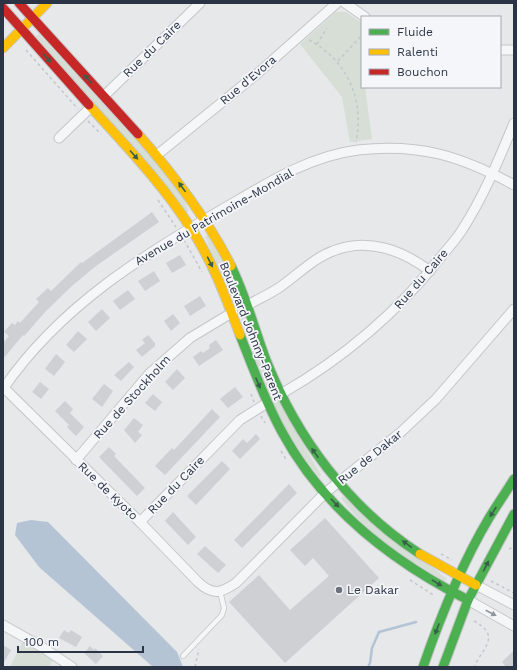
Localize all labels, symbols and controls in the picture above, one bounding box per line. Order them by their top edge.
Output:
legend [361,16,501,88]
street label: Rue du Caire [120,18,184,80]
text: Fluide [397,25,433,39]
text: Ralenti [397,45,438,59]
street label: Rue d'Evora [217,52,279,107]
one-way arrow [43,53,52,63]
text: Bouchon [397,65,448,79]
one-way arrow [84,73,93,84]
one-way arrow [130,149,139,160]
street label: Avenue du Patrimoine-Mondial [132,166,296,268]
one-way arrow [178,182,187,193]
street label: Rue du Caire [391,246,451,312]
one-way arrow [207,256,213,268]
street label: Boulevard Johnny-Parent [217,260,285,402]
street label: Rue de Stockholm [91,352,173,442]
one-way arrow [256,377,262,389]
street label: Rue de Dakar [335,427,405,487]
one-way arrow [311,448,319,458]
street label: Rue du Caire [145,453,207,517]
street label: Rue de Kyoto [75,459,141,523]
one-way arrow [330,498,340,508]
one-way arrow [489,507,497,517]
one-way arrow [401,540,412,548]
one-way arrow [483,560,489,571]
one-way arrow [431,580,443,587]
place label: Le Dakar [347,583,399,597]
marker: Le Dakar [334,585,344,595]
one-way arrow [485,610,497,616]
one-way arrow [433,623,439,635]
scale bar [18,628,143,654]
text: 100 m [24,635,59,649]

